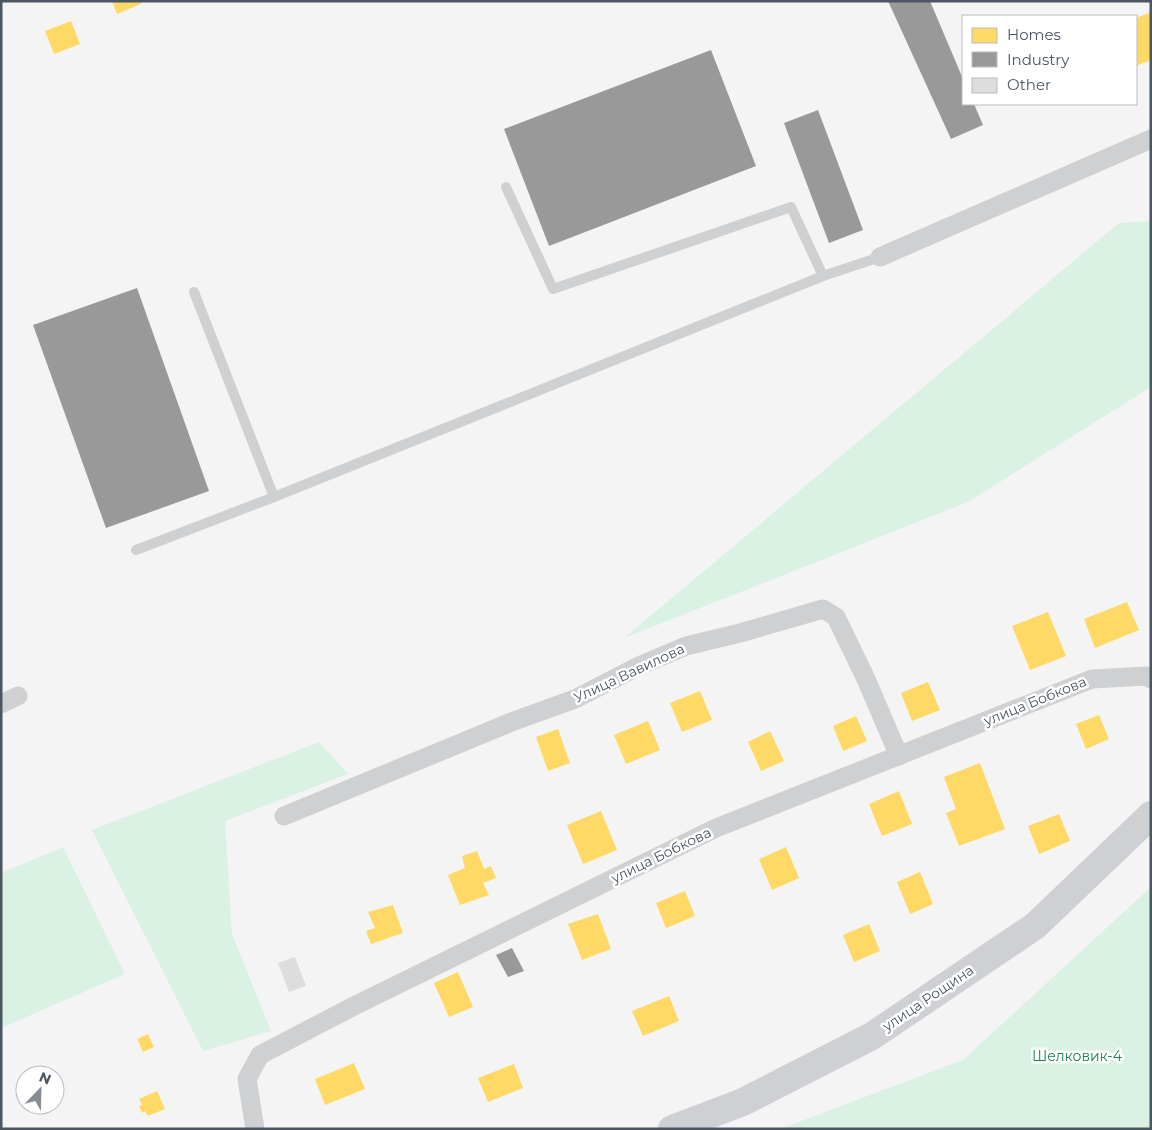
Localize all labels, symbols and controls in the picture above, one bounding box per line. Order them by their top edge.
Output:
legend [962,15,1137,105]
text: Homes [1007,25,1061,44]
text: Industry [1007,50,1070,69]
text: Other [1007,75,1051,94]
street label: Улица Вавилова [571,639,687,707]
street label: улица Бобкова [980,672,1089,730]
street label: улица Бобкова [607,823,714,887]
street label: улица Рощина [878,961,977,1036]
park label: Шелковик-4 [1032,1047,1123,1065]
north arrow [15,1065,65,1115]
text: N [36,1068,54,1089]

